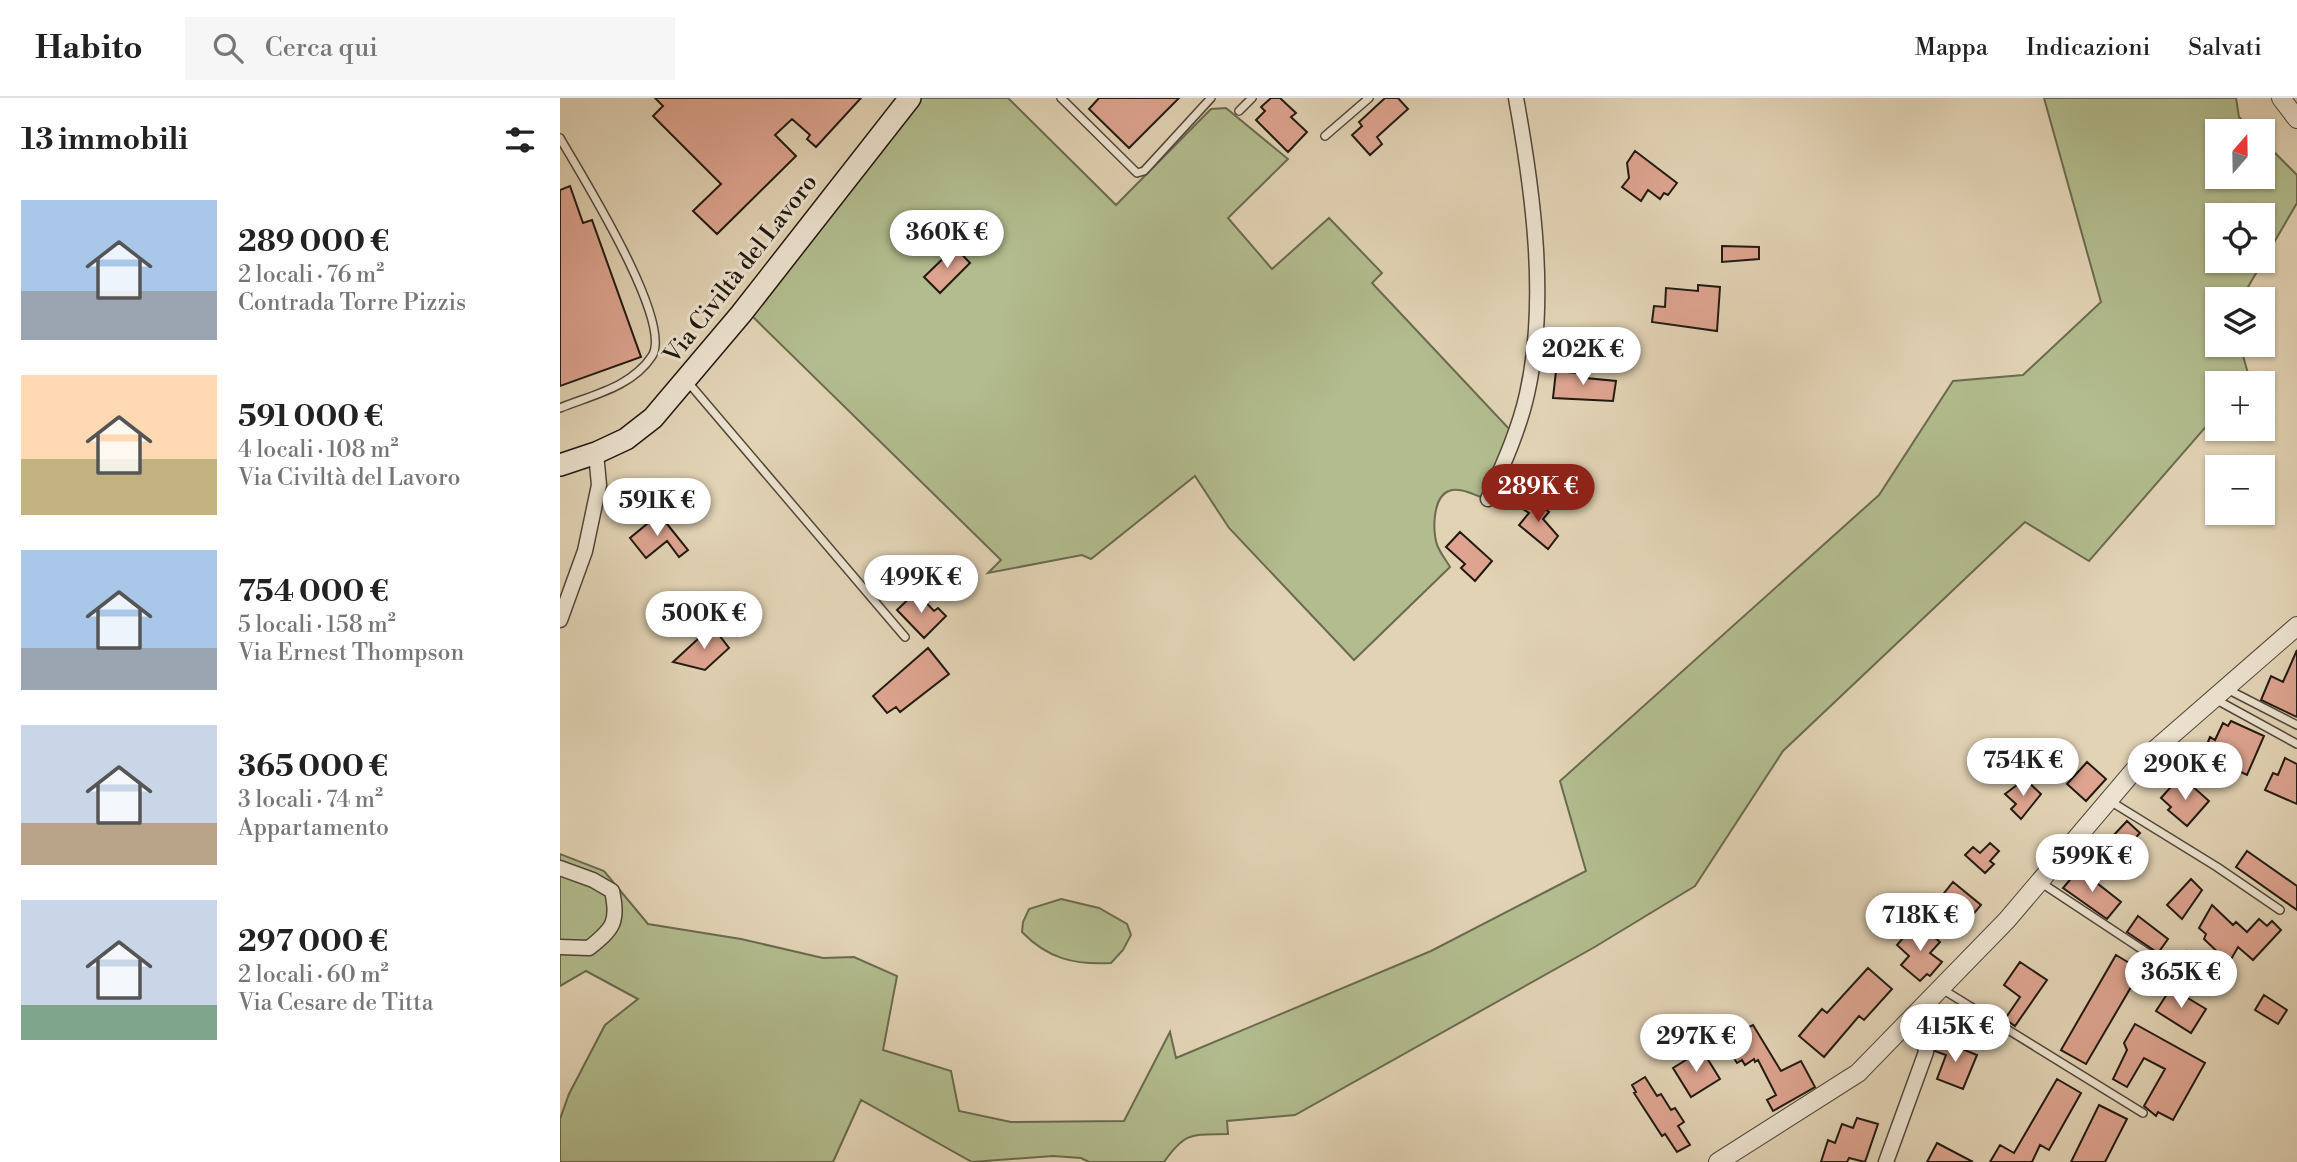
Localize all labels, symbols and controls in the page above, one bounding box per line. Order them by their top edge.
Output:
search box [185,17,675,80]
text: Habito [35,28,143,69]
icon: search [209,29,247,67]
text: Cerca qui [265,32,378,64]
text: Mappa [1915,33,1988,63]
text: Indicazioni [2026,33,2150,63]
text: Salvati [2188,33,2262,63]
north arrow [2205,119,2275,189]
map controls [2205,119,2275,525]
text: 13 immobili [21,121,188,159]
icon: filters [501,121,539,159]
street label: Via Civiltà del Lavoro [657,168,824,371]
button: locate [2205,203,2275,273]
pin: 360K € [890,211,1004,270]
text: 360K € [906,219,988,247]
text: 289 000 € [238,223,389,261]
icon: home [77,228,161,312]
text: 2 locali · 76 m² [238,261,384,289]
button: layers [2205,287,2275,357]
text: Contrada Torre Pizzis [238,289,466,317]
pin: 202K € [1526,328,1640,387]
text: 202K € [1542,336,1624,364]
button: + [2205,371,2275,441]
text: 591 000 € [238,398,383,436]
icon: home [77,403,161,487]
text: 4 locali · 108 m² [238,436,399,464]
button: − [2205,455,2275,525]
text: Via Civiltà del Lavoro [238,464,461,492]
pin: 289K € [1481,464,1595,524]
text: 289K € [1498,473,1578,501]
pin: 591K € [600,478,714,538]
text: 591K € [619,487,695,515]
pin: 499K € [864,556,978,615]
text: 499K € [880,564,962,592]
text: 754 000 € [238,573,389,611]
icon: home [77,578,161,662]
pin: 500K € [647,592,761,651]
text: 500K € [661,600,747,628]
text: 5 locali · 158 m² [238,611,396,639]
text: Via Ernest Thompson [238,639,464,667]
pin: 754K € [1966,738,2080,798]
pin: 290K € [2128,742,2242,802]
text: 754K € [1983,747,2063,775]
text: 365 000 € [238,748,388,786]
text: 290K € [2144,751,2226,779]
icon: home [77,753,161,837]
text: 3 locali · 74 m² [238,786,383,814]
text: Appartamento [238,814,389,842]
pin: 599K € [2035,834,2149,894]
text: 599K € [2052,843,2132,871]
pin: 718K € [1863,894,1977,953]
text: 718K € [1882,902,1958,930]
text: 297 000 € [238,923,388,961]
icon: home [77,928,161,1012]
pin: 365K € [2124,950,2238,1010]
text: 365K € [2141,959,2221,987]
text: 2 locali · 60 m² [238,961,389,989]
text: Via Cesare de Titta [238,989,433,1017]
pin: 415K € [1898,1004,2012,1064]
text: 415K € [1916,1013,1994,1041]
pin: 297K € [1639,1014,1753,1074]
text: 297K € [1656,1023,1736,1051]

